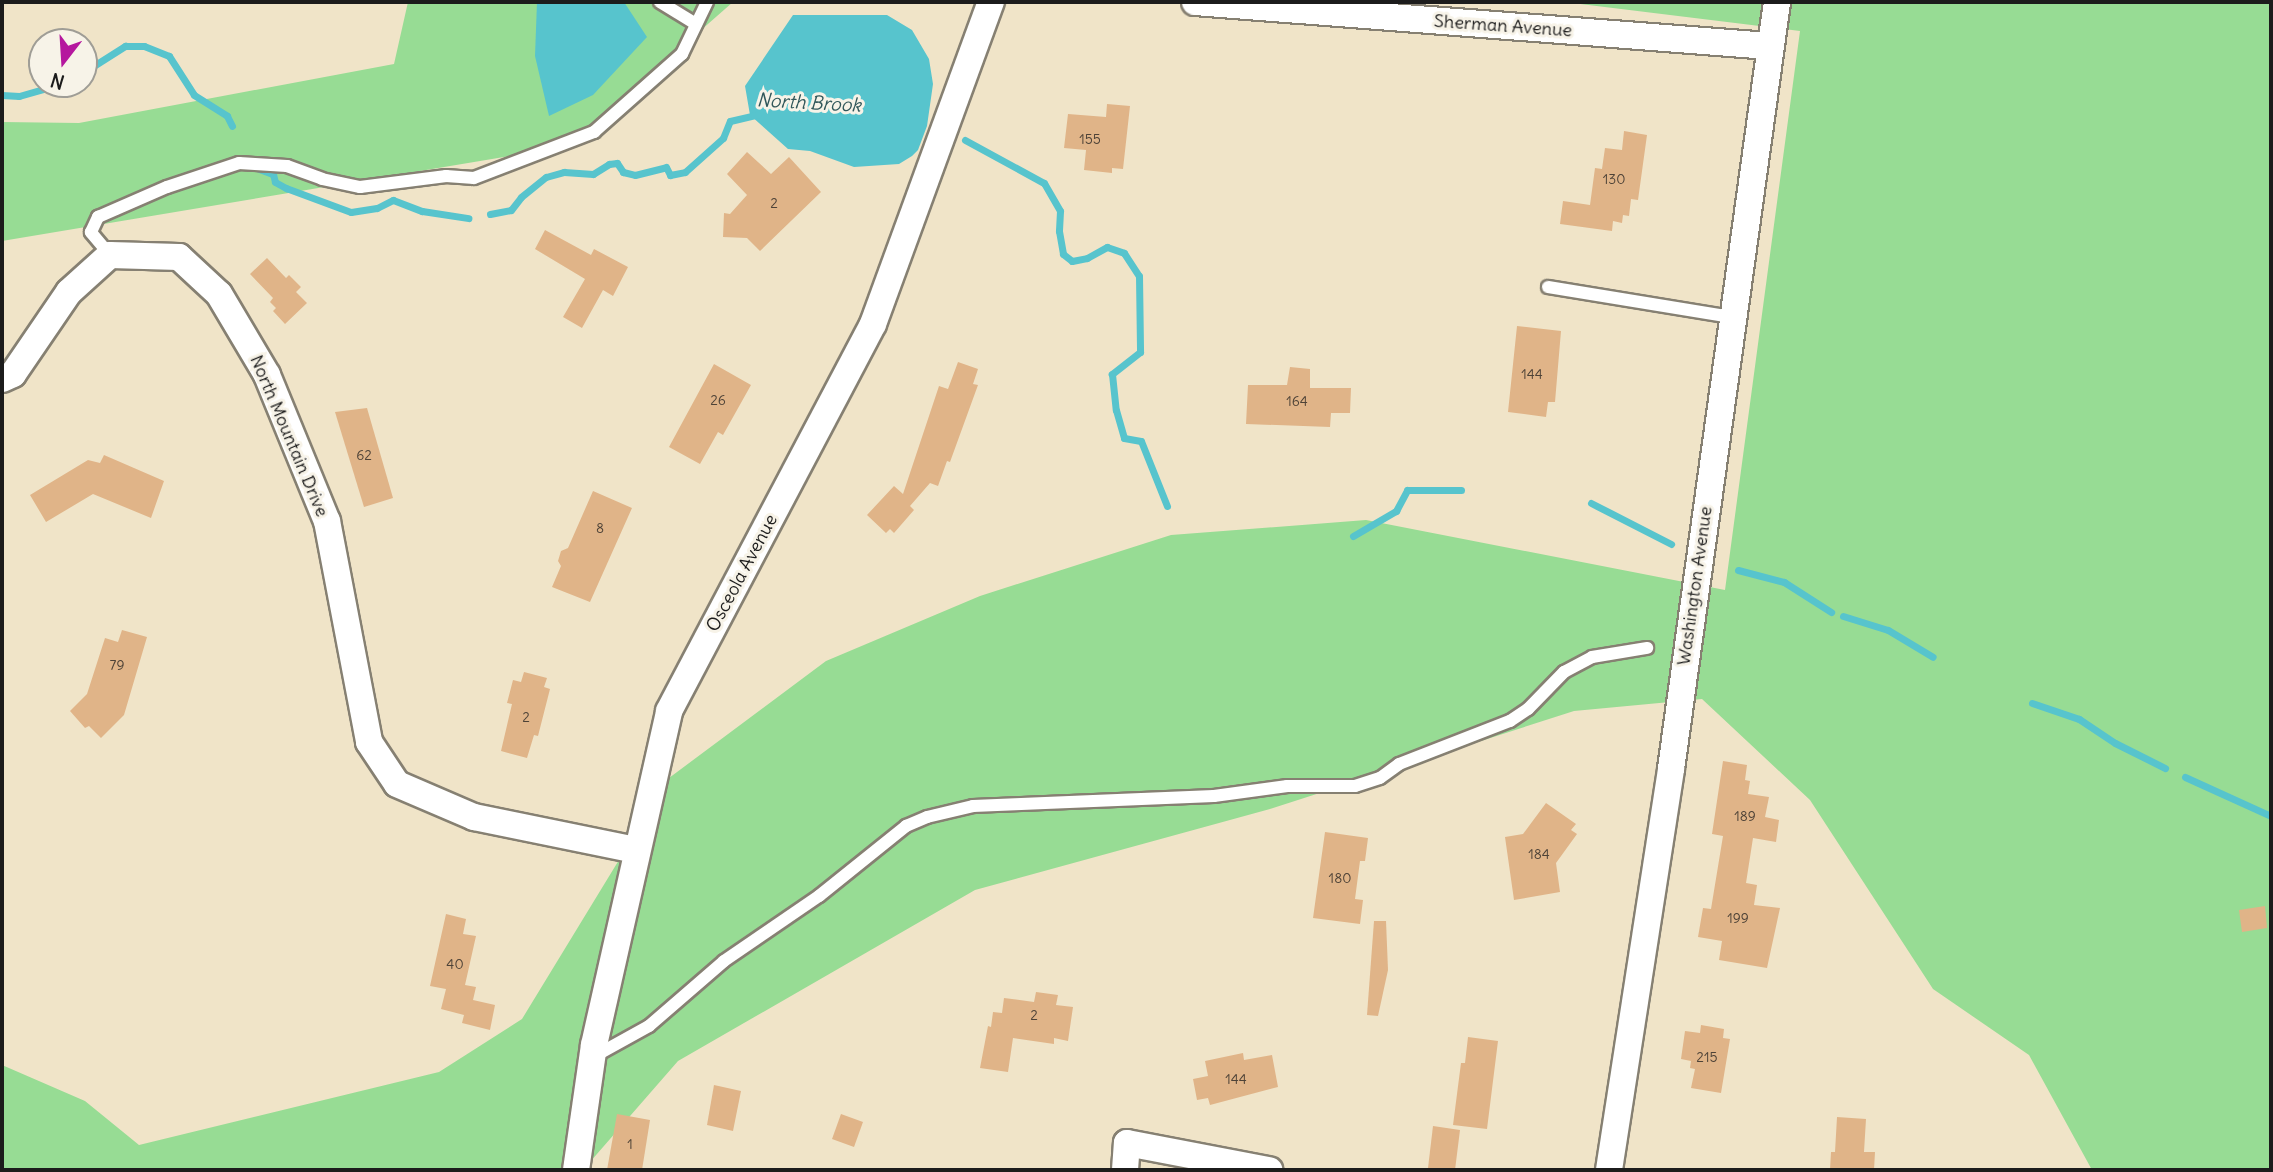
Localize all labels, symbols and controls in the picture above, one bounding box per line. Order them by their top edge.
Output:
street label: Sherman Avenue [1433,10,1573,42]
north arrow [28,28,98,98]
text: N [48,68,67,95]
water label: North Brook [756,89,862,117]
house number: 155 [1079,131,1101,147]
house number: 130 [1603,171,1625,187]
house number: 2 [770,195,778,211]
street label: North Mountain Drive [245,352,333,520]
house number: 144 [1521,366,1543,382]
house number: 26 [710,392,726,408]
house number: 164 [1286,393,1308,409]
house number: 62 [356,447,372,463]
street label: Washington Avenue [1673,505,1717,667]
street label: Osceola Avenue [702,511,782,635]
house number: 8 [596,520,604,536]
house number: 79 [110,657,124,673]
house number: 2 [522,709,530,725]
house number: 189 [1734,808,1756,824]
house number: 184 [1528,846,1550,862]
house number: 180 [1329,870,1351,886]
house number: 199 [1727,910,1749,926]
house number: 40 [446,956,464,972]
house number: 2 [1030,1007,1038,1023]
house number: 215 [1696,1049,1718,1065]
house number: 144 [1225,1071,1247,1087]
house number: 1 [627,1136,633,1152]

